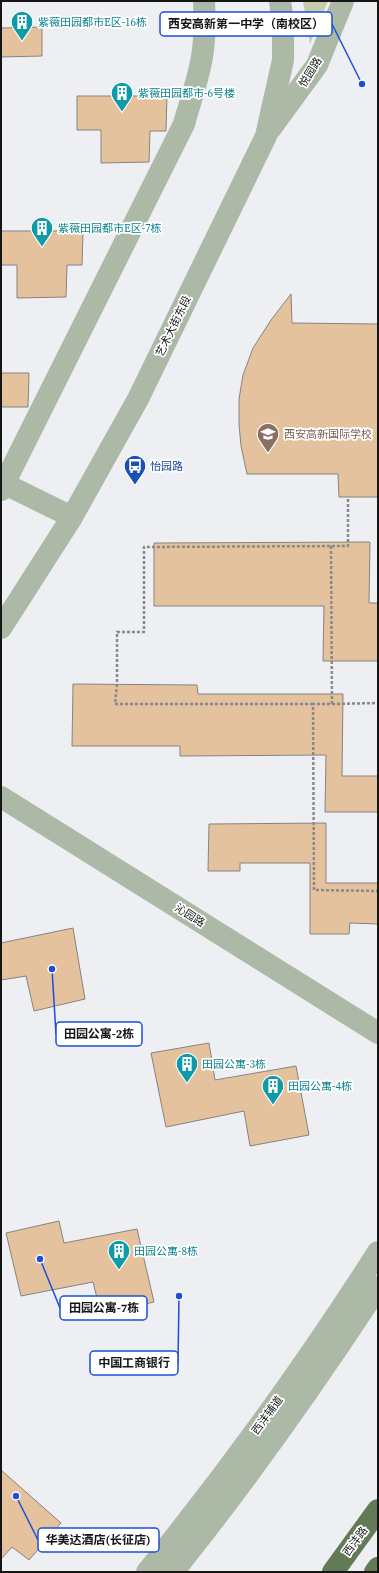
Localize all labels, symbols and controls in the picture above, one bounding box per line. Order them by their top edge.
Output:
building icon: 紫薇田园都市E区-16栋 [9,9,35,42]
callout: 西安高新第一中学（南校区） [160,12,332,36]
place label: 紫薇田园都市E区-16栋 [38,15,147,30]
text: 西安高新第一中学（南校区） [168,16,324,32]
street label: 悦园路 [295,54,326,90]
building icon: 紫薇田园都市-6号楼 [109,80,135,113]
place label: 紫薇田园都市-6号楼 [138,86,235,101]
building icon: 紫薇田园都市E区-7栋 [29,215,55,248]
place label: 紫薇田园都市E区-7栋 [58,221,162,236]
street label: 艺术大街东段 [152,293,195,359]
school or university icon: 西安高新国际学校 [255,421,281,454]
place label: 西安高新国际学校 [284,427,372,442]
bus stop icon: 怡园路 [122,453,148,486]
place label: 怡园路 [150,459,183,474]
street label: 沁园路 [172,900,208,931]
callout: 田园公寓-2栋 [56,1022,142,1046]
text: 田园公寓-2栋 [64,1026,134,1042]
building icon: 田园公寓-3栋 [174,1051,200,1084]
place label: 田园公寓-3栋 [202,1057,266,1072]
building icon: 田园公寓-4栋 [260,1073,286,1106]
place label: 田园公寓-4栋 [288,1079,352,1094]
building icon: 田园公寓-8栋 [106,1238,132,1271]
place label: 田园公寓-8栋 [134,1244,198,1259]
callout: 田园公寓-7栋 [60,1296,147,1320]
text: 田园公寓-7栋 [69,1300,139,1316]
callout: 中国工商银行 [90,1351,178,1375]
text: 中国工商银行 [98,1355,170,1371]
street label: 西沣辅道 [248,1393,286,1438]
street label: 西沣路 [340,1524,371,1559]
callout: 华美达酒店(长征店) [38,1528,159,1552]
text: 华美达酒店(长征店) [45,1532,151,1548]

